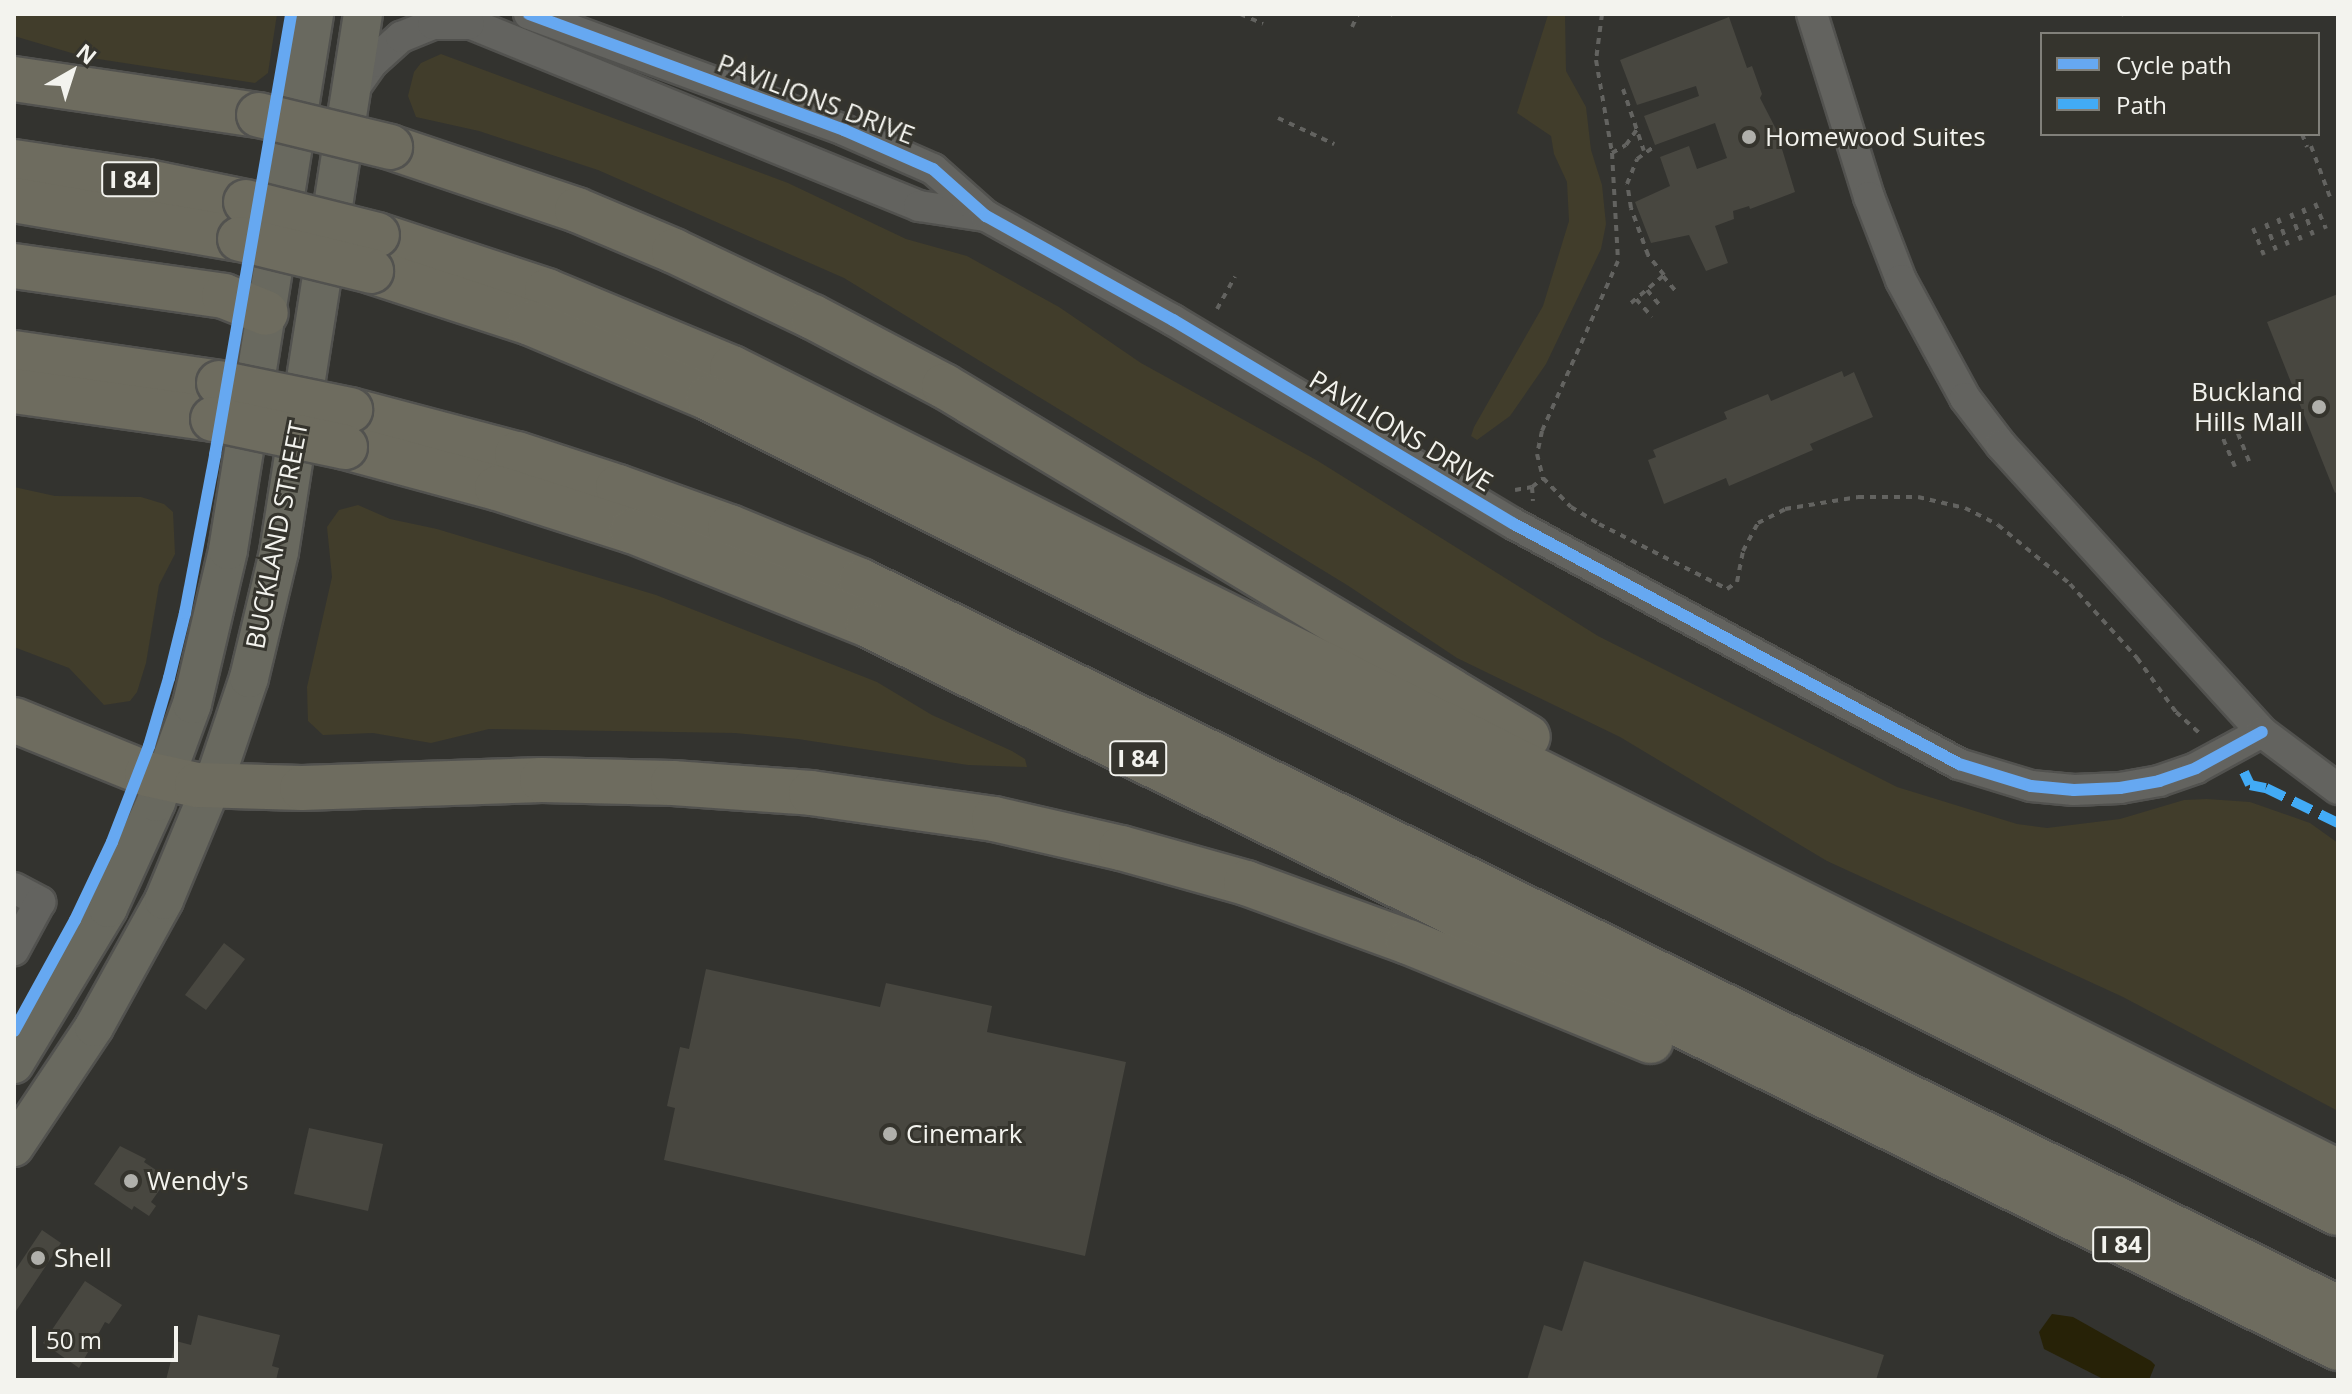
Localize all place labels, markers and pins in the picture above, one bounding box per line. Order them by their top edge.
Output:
place label: Homewood Suites [1765,121,1986,153]
marker: Homewood Suites [1740,128,1758,146]
place label: Buckland Hills Mall [2191,376,2303,438]
marker: Buckland Hills Mall [2310,398,2328,416]
place label: Cinemark [906,1118,1022,1150]
marker: Cinemark [881,1125,899,1143]
place label: Wendy's [147,1165,249,1197]
marker: Wendy's [122,1172,140,1190]
place label: Shell [54,1242,112,1274]
marker: Shell [29,1249,47,1267]

